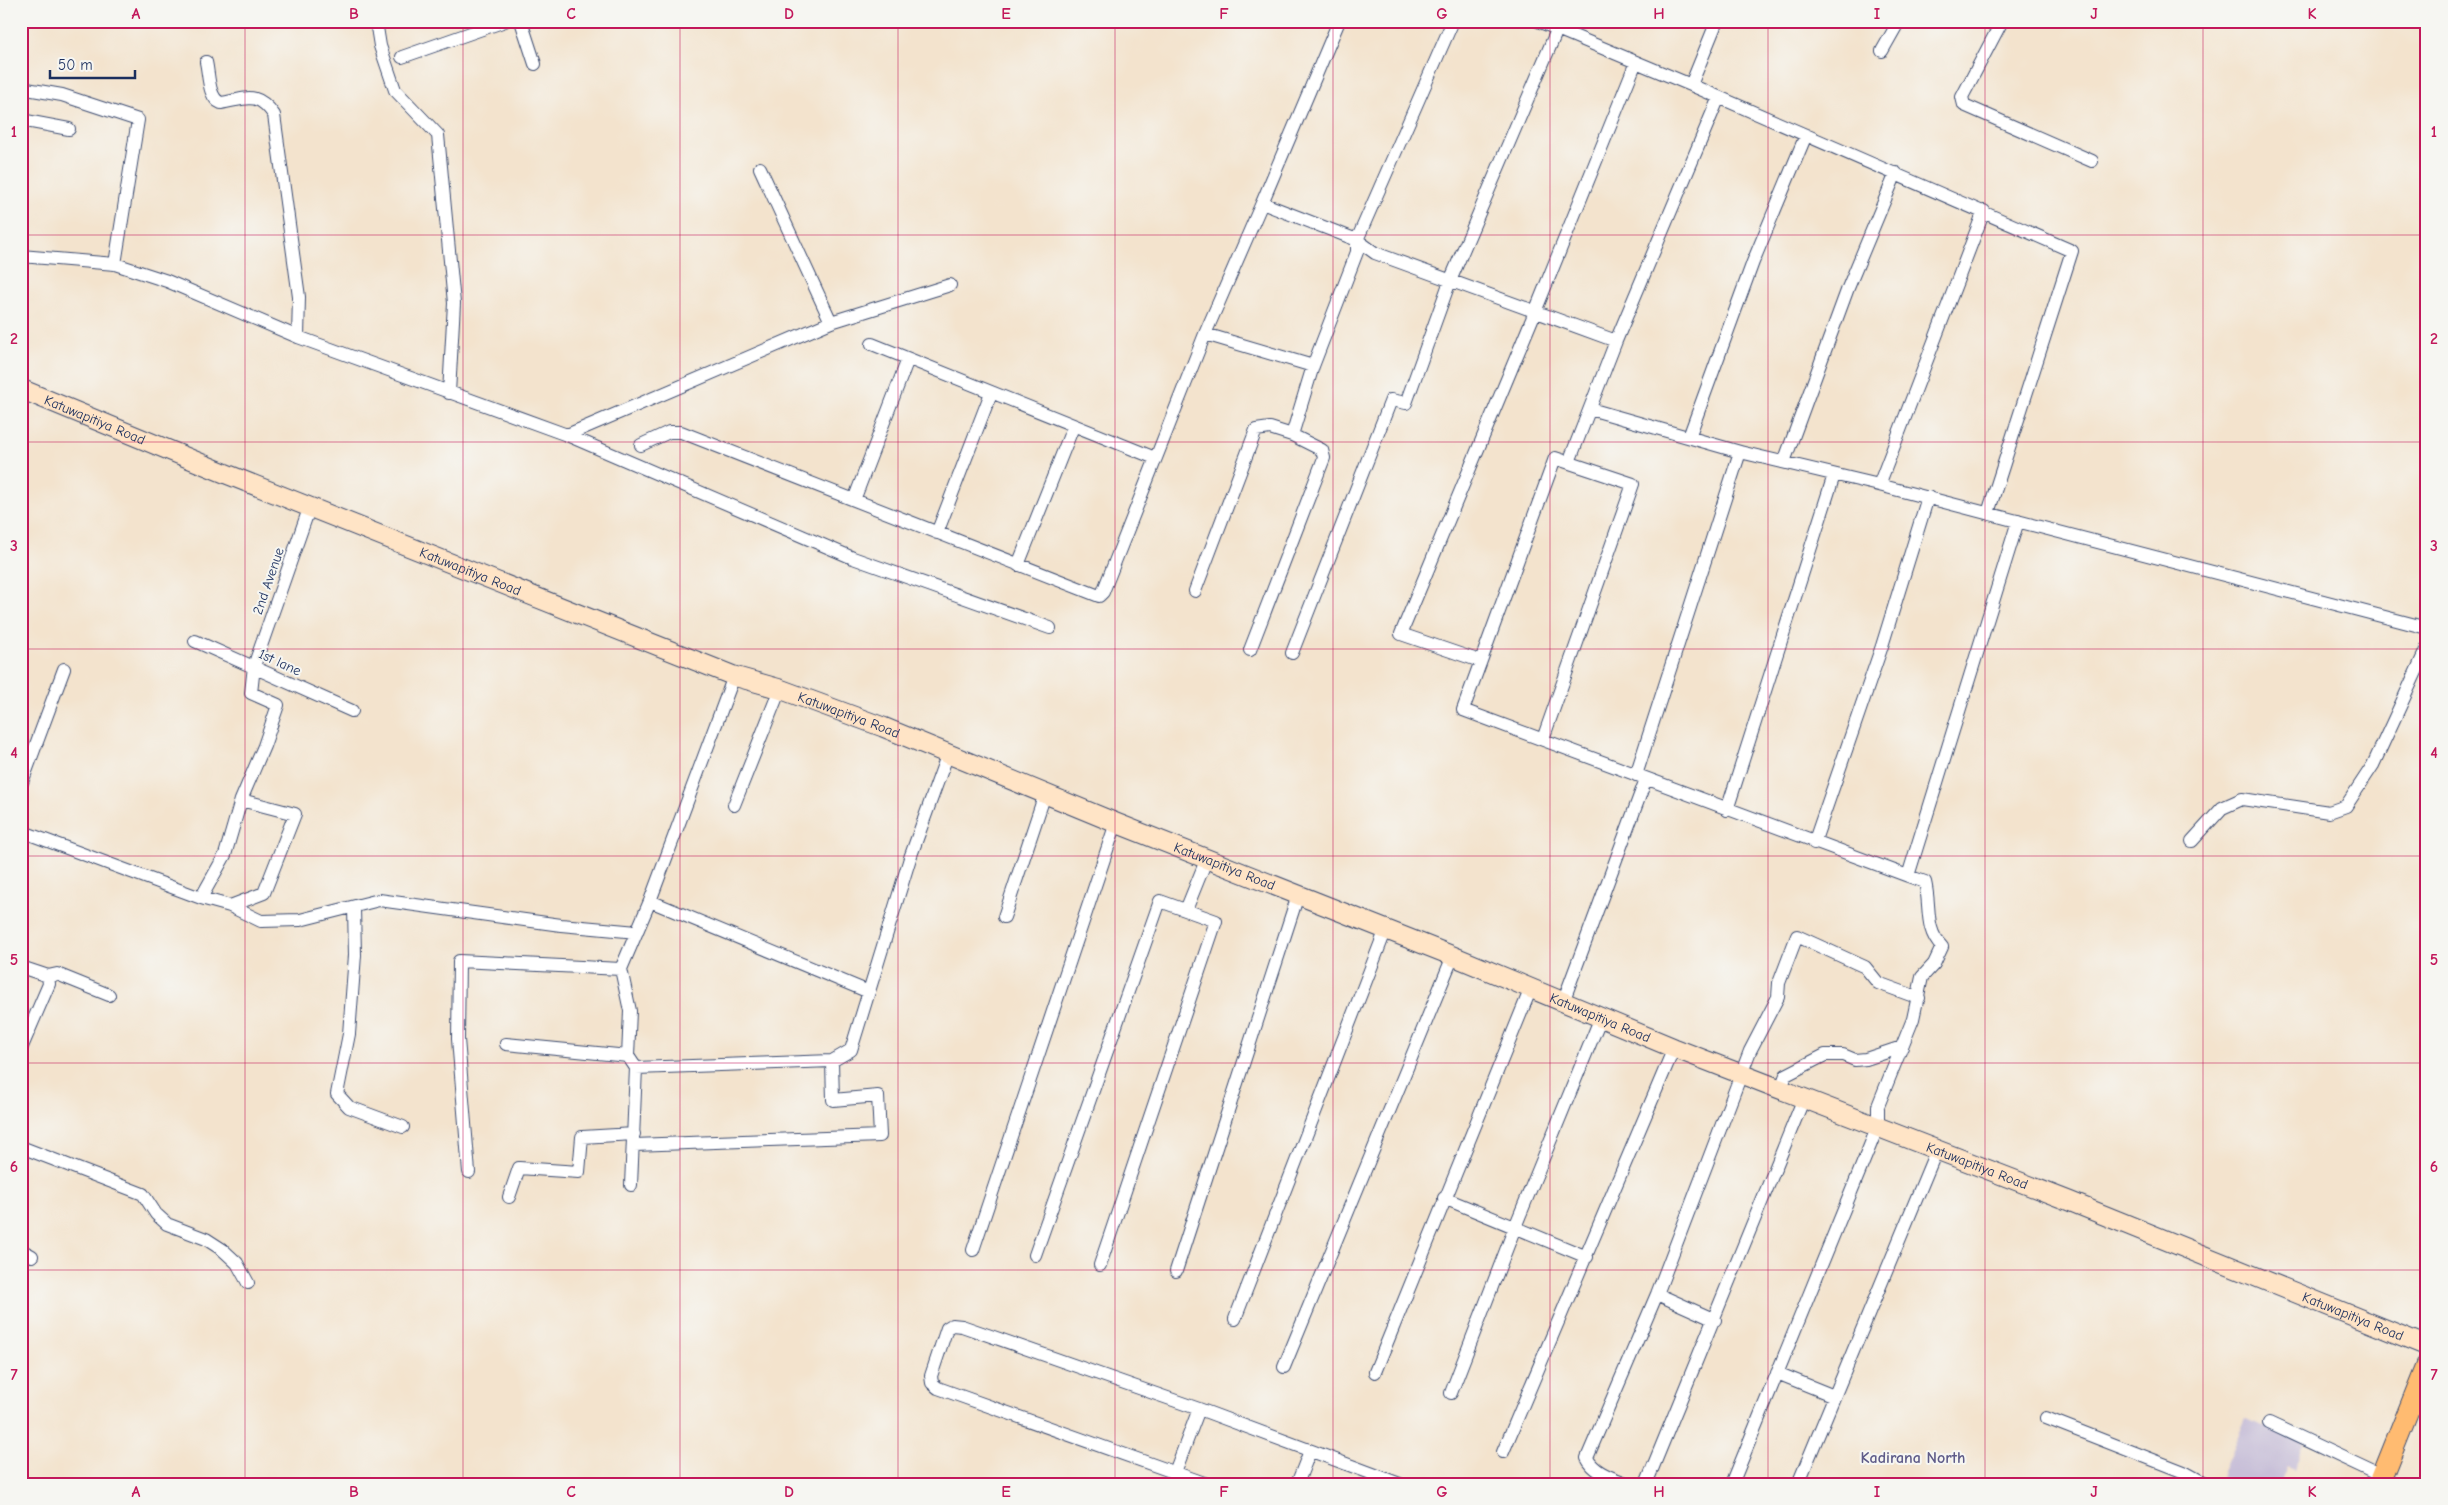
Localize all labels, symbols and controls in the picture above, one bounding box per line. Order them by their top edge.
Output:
text: A [132,5,141,23]
text: B [349,5,359,23]
text: C [566,5,576,23]
text: D [784,5,794,23]
text: E [1001,5,1011,23]
text: F [1219,5,1229,23]
text: G [1436,5,1448,23]
text: H [1653,5,1665,23]
text: I [1874,5,1880,23]
text: J [2090,5,2098,23]
text: K [2307,5,2317,23]
scale bar [50,48,135,80]
text: 50 m [58,56,93,74]
text: 1 [11,123,17,141]
text: 1 [2431,123,2437,141]
text: 2 [10,330,18,348]
text: 2 [2430,330,2438,348]
street label: Katuwapitiya Road [42,392,148,448]
text: 3 [10,537,18,555]
text: 3 [2430,537,2438,555]
street label: Katuwapitiya Road [417,544,523,599]
street label: 2nd Avenue [249,545,288,617]
street label: 1st lane [256,645,304,680]
street label: Katuwapitiya Road [795,688,902,742]
text: 4 [10,744,18,762]
text: 4 [2430,744,2438,762]
street label: Katuwapitiya Road [1171,839,1278,894]
text: 5 [10,951,18,969]
text: 5 [2430,951,2438,969]
street label: Katuwapitiya Road [1547,989,1653,1046]
street label: Katuwapitiya Road [1924,1139,2030,1193]
text: 6 [10,1158,18,1176]
text: 6 [2430,1158,2438,1176]
street label: Katuwapitiya Road [2300,1288,2406,1345]
text: 7 [10,1366,18,1384]
text: 7 [2430,1366,2438,1384]
district label: Kadirana North [1861,1449,1965,1467]
text: A [132,1483,141,1501]
text: B [349,1483,359,1501]
text: C [566,1483,576,1501]
text: D [784,1483,794,1501]
text: E [1001,1483,1011,1501]
text: F [1219,1483,1229,1501]
text: G [1436,1483,1448,1501]
text: H [1653,1483,1665,1501]
text: I [1874,1483,1880,1501]
text: J [2090,1483,2098,1501]
text: K [2307,1483,2317,1501]

